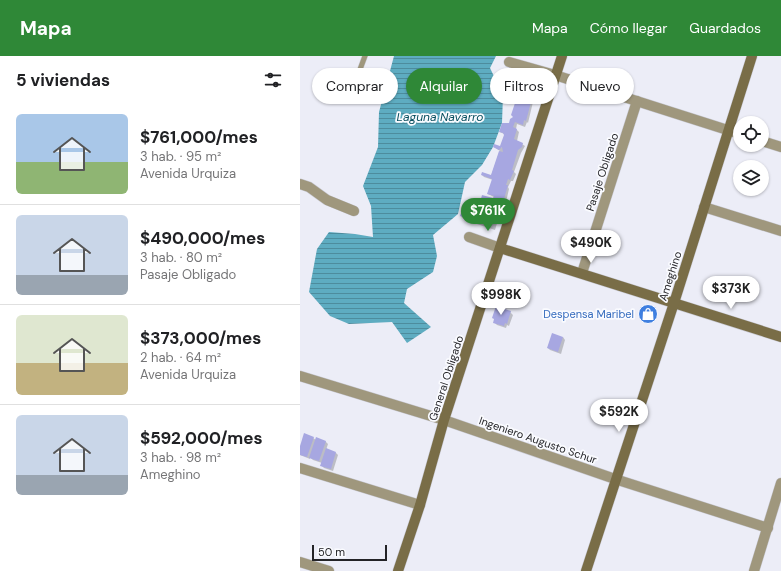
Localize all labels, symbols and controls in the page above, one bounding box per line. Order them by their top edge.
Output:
text: Mapa [20,16,72,41]
text: Mapa [532,19,568,37]
text: Cómo llegar [590,19,667,37]
text: Guardados [689,19,761,37]
chip: Comprar [312,68,398,104]
chip: Alquilar [406,68,482,104]
chip: Filtros [490,68,558,104]
chip: Nuevo [566,68,634,104]
text: 5 viviendas [16,69,110,91]
icon: filters [262,69,284,91]
water label: Laguna Navarro [397,109,483,125]
map controls [733,116,769,196]
button: locate [733,116,769,152]
text: $761,000/mes [140,126,258,148]
icon: home [48,130,96,178]
street label: Pasaje Obligado [583,131,621,213]
text: 3 hab. · 95 m² [140,148,221,165]
button: layers [733,160,769,196]
text: Avenida Urquiza [140,165,236,182]
pin: $761K [460,198,516,232]
text: $761K [470,202,506,219]
text: $490,000/mes [140,227,265,249]
pin: $490K [563,230,619,264]
icon: home [48,231,96,279]
text: $490K [570,234,612,251]
text: 3 hab. · 80 m² [140,249,222,266]
street label: Ameghino [655,249,685,303]
text: Pasaje Obligado [140,266,236,283]
pin: $373K [703,276,759,310]
text: $373K [712,280,750,297]
pin: $998K [473,282,529,316]
text: $998K [481,286,522,303]
shop icon: Despensa Maribel [637,303,659,325]
place label: Despensa Maribel [543,307,634,321]
text: $373,000/mes [140,327,261,349]
icon: home [48,331,96,379]
street label: General Obligado [426,334,466,422]
text: 2 hab. · 64 m² [140,349,221,366]
text: Avenida Urquiza [140,366,236,383]
pin: $592K [591,399,647,433]
text: $592K [599,403,639,420]
street label: Ingeniero Augusto Schur [477,413,599,467]
text: $592,000/mes [140,427,263,449]
icon: home [48,431,96,479]
text: 3 hab. · 98 m² [140,449,221,466]
text: Ameghino [140,466,201,483]
scale bar [312,543,387,562]
text: 50 m [318,545,345,559]

